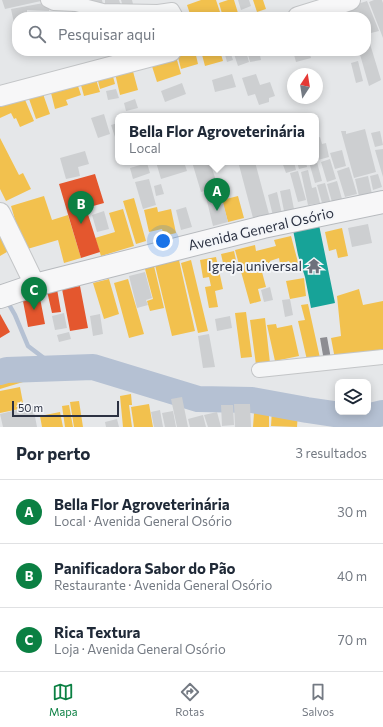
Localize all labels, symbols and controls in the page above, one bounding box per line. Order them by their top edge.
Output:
search box [12,12,371,56]
icon: search [26,23,48,45]
text: Pesquisar aqui [58,25,155,43]
north arrow [287,68,323,104]
popup [115,113,319,165]
text: Bella Flor Agroveterinária [129,122,305,140]
text: Local [129,140,161,156]
pin: A [204,178,230,211]
pin: B [68,191,94,224]
street label: Avenida General Osório [186,203,335,254]
your location [153,231,173,251]
place label: Igreja universal [208,257,302,274]
temple icon: Igreja universal [305,257,323,275]
pin: C [21,277,47,310]
map controls [335,379,371,415]
button: layers [335,379,371,415]
scale bar [12,399,119,418]
text: 50 m [18,401,43,414]
text: Por perto [16,443,91,464]
text: 3 resultados [296,445,367,461]
text: Bella Flor Agroveterinária [54,495,230,513]
text: A [24,504,34,520]
text: 30 m [337,504,367,520]
text: Local · Avenida General Osório [54,513,232,529]
text: Panificadora Sabor do Pão [54,559,235,577]
text: B [25,568,33,584]
text: 40 m [337,568,367,584]
text: Restaurante · Avenida General Osório [54,577,272,593]
text: Rica Textura [54,623,140,641]
text: C [25,632,33,648]
text: 70 m [338,632,367,648]
text: Loja · Avenida General Osório [54,641,226,657]
tab: Mapa [49,681,77,718]
tab: Rotas [175,681,204,718]
tab: Salvos [302,681,334,718]

